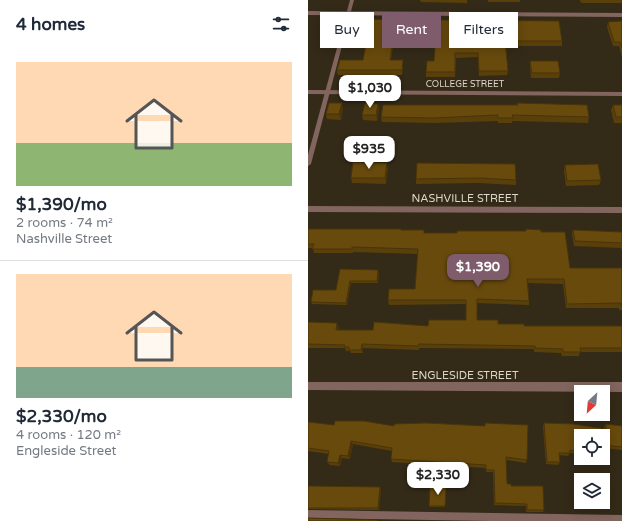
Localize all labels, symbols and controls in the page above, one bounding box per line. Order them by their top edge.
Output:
chip: Buy [320,12,374,48]
chip: Rent [382,12,441,48]
chip: Filters [449,12,518,48]
icon: filters [270,13,292,35]
text: 4 homes [16,14,85,35]
pin: $1,030 [337,75,403,109]
street label: COLLEGE STREET [426,79,505,90]
text: $1,030 [348,80,392,96]
icon: home [118,88,190,160]
pin: $935 [345,136,393,170]
text: $935 [353,141,385,157]
street label: NASHVILLE STREET [411,192,519,205]
text: $1,390/mo [16,194,107,215]
text: 2 rooms · 74 m² [16,215,113,231]
text: Nashville Street [16,231,112,247]
pin: $1,390 [445,254,511,288]
text: $1,390 [456,259,500,275]
icon: home [118,300,190,372]
street label: ENGLESIDE STREET [411,369,519,382]
north arrow [574,385,610,421]
map controls [574,385,610,509]
text: $2,330/mo [16,406,107,427]
text: 4 rooms · 120 m² [16,427,121,443]
button: locate [574,429,610,465]
text: Engleside Street [16,443,117,459]
pin: $2,330 [405,462,471,496]
text: $2,330 [416,467,460,483]
button: layers [574,473,610,509]

